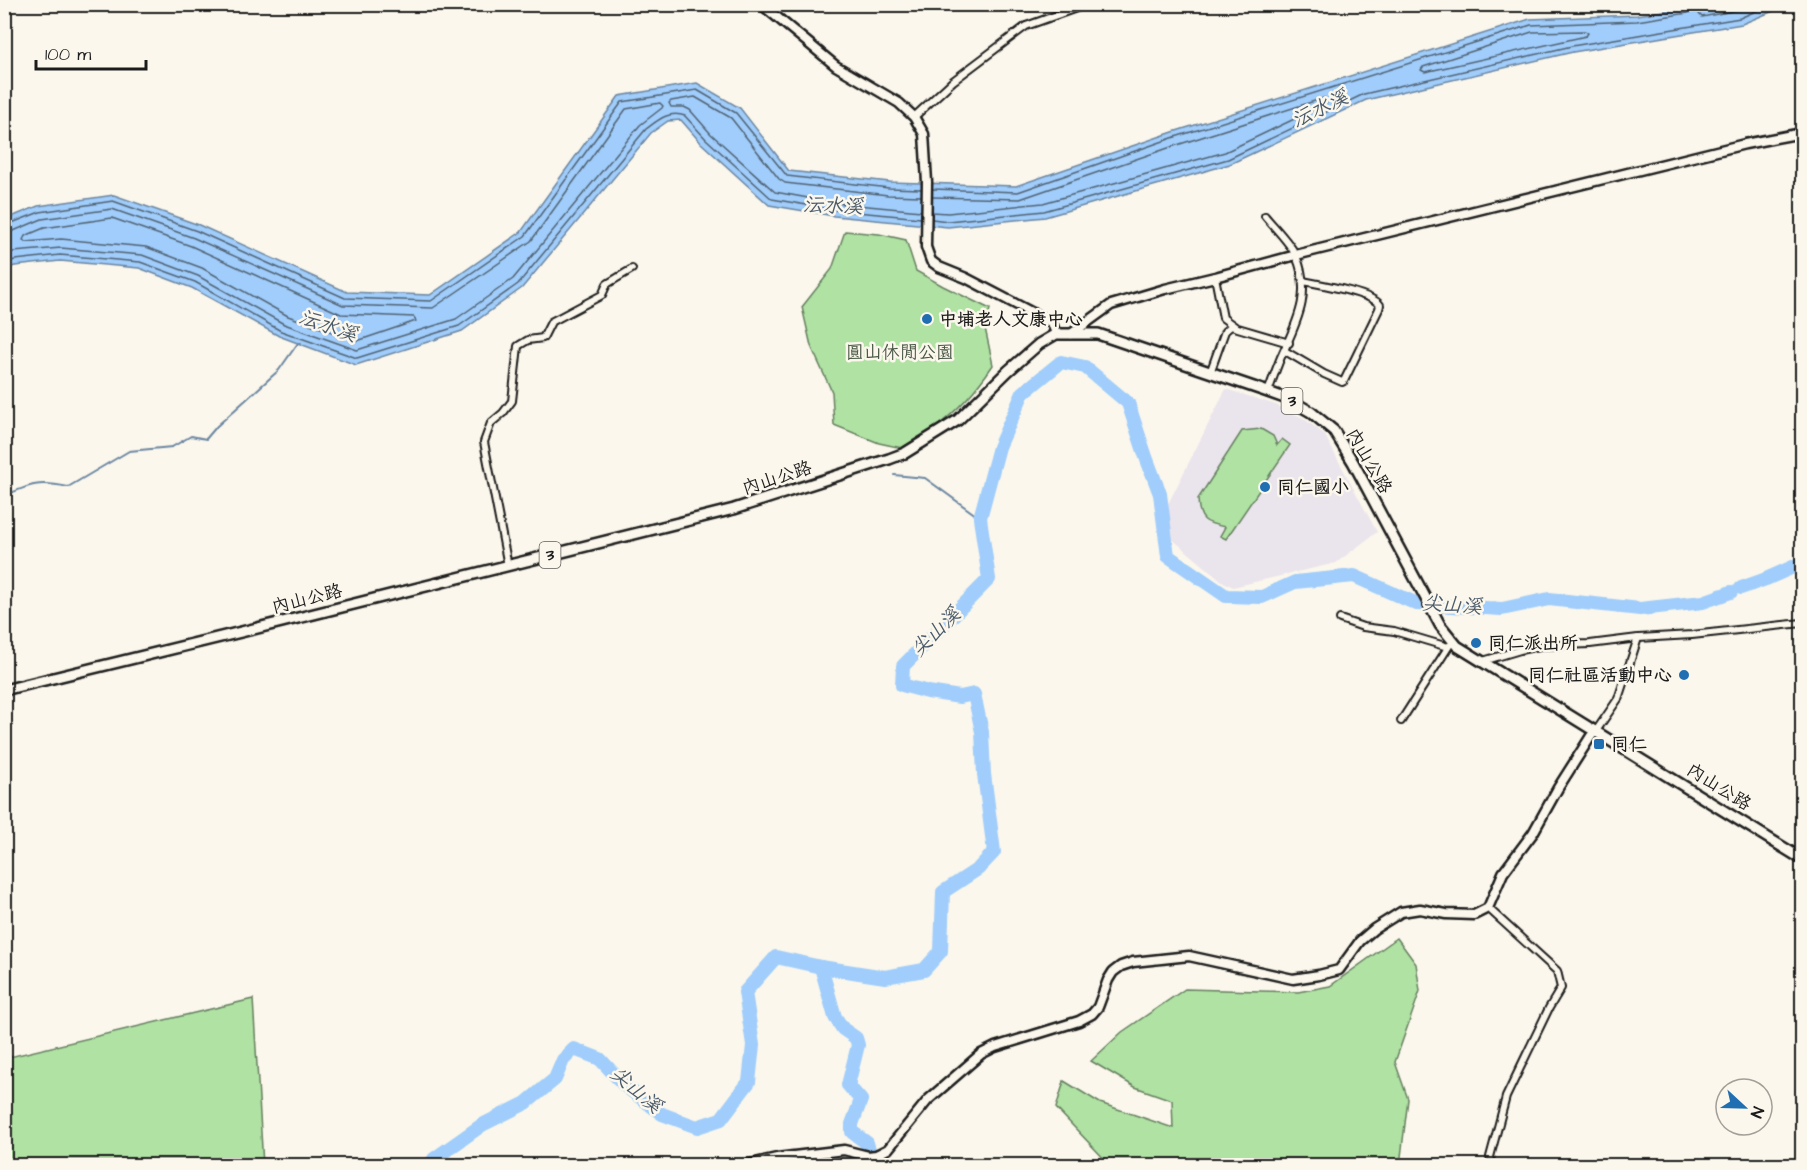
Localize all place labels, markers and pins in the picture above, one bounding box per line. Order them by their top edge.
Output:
place label: 中埔老人文康中心 [939,307,1083,332]
marker: 中埔老人文康中心 [920,312,934,326]
place label: 同仁國小 [1277,475,1349,500]
marker: 同仁國小 [1258,480,1272,494]
place label: 同仁派出所 [1488,631,1578,656]
marker: 同仁派出所 [1469,636,1483,650]
place label: 同仁社區活動中心 [1528,663,1672,688]
marker: 同仁社區活動中心 [1677,668,1691,682]
place label: 同仁 [1611,732,1647,757]
marker: 同仁 [1592,737,1606,751]

